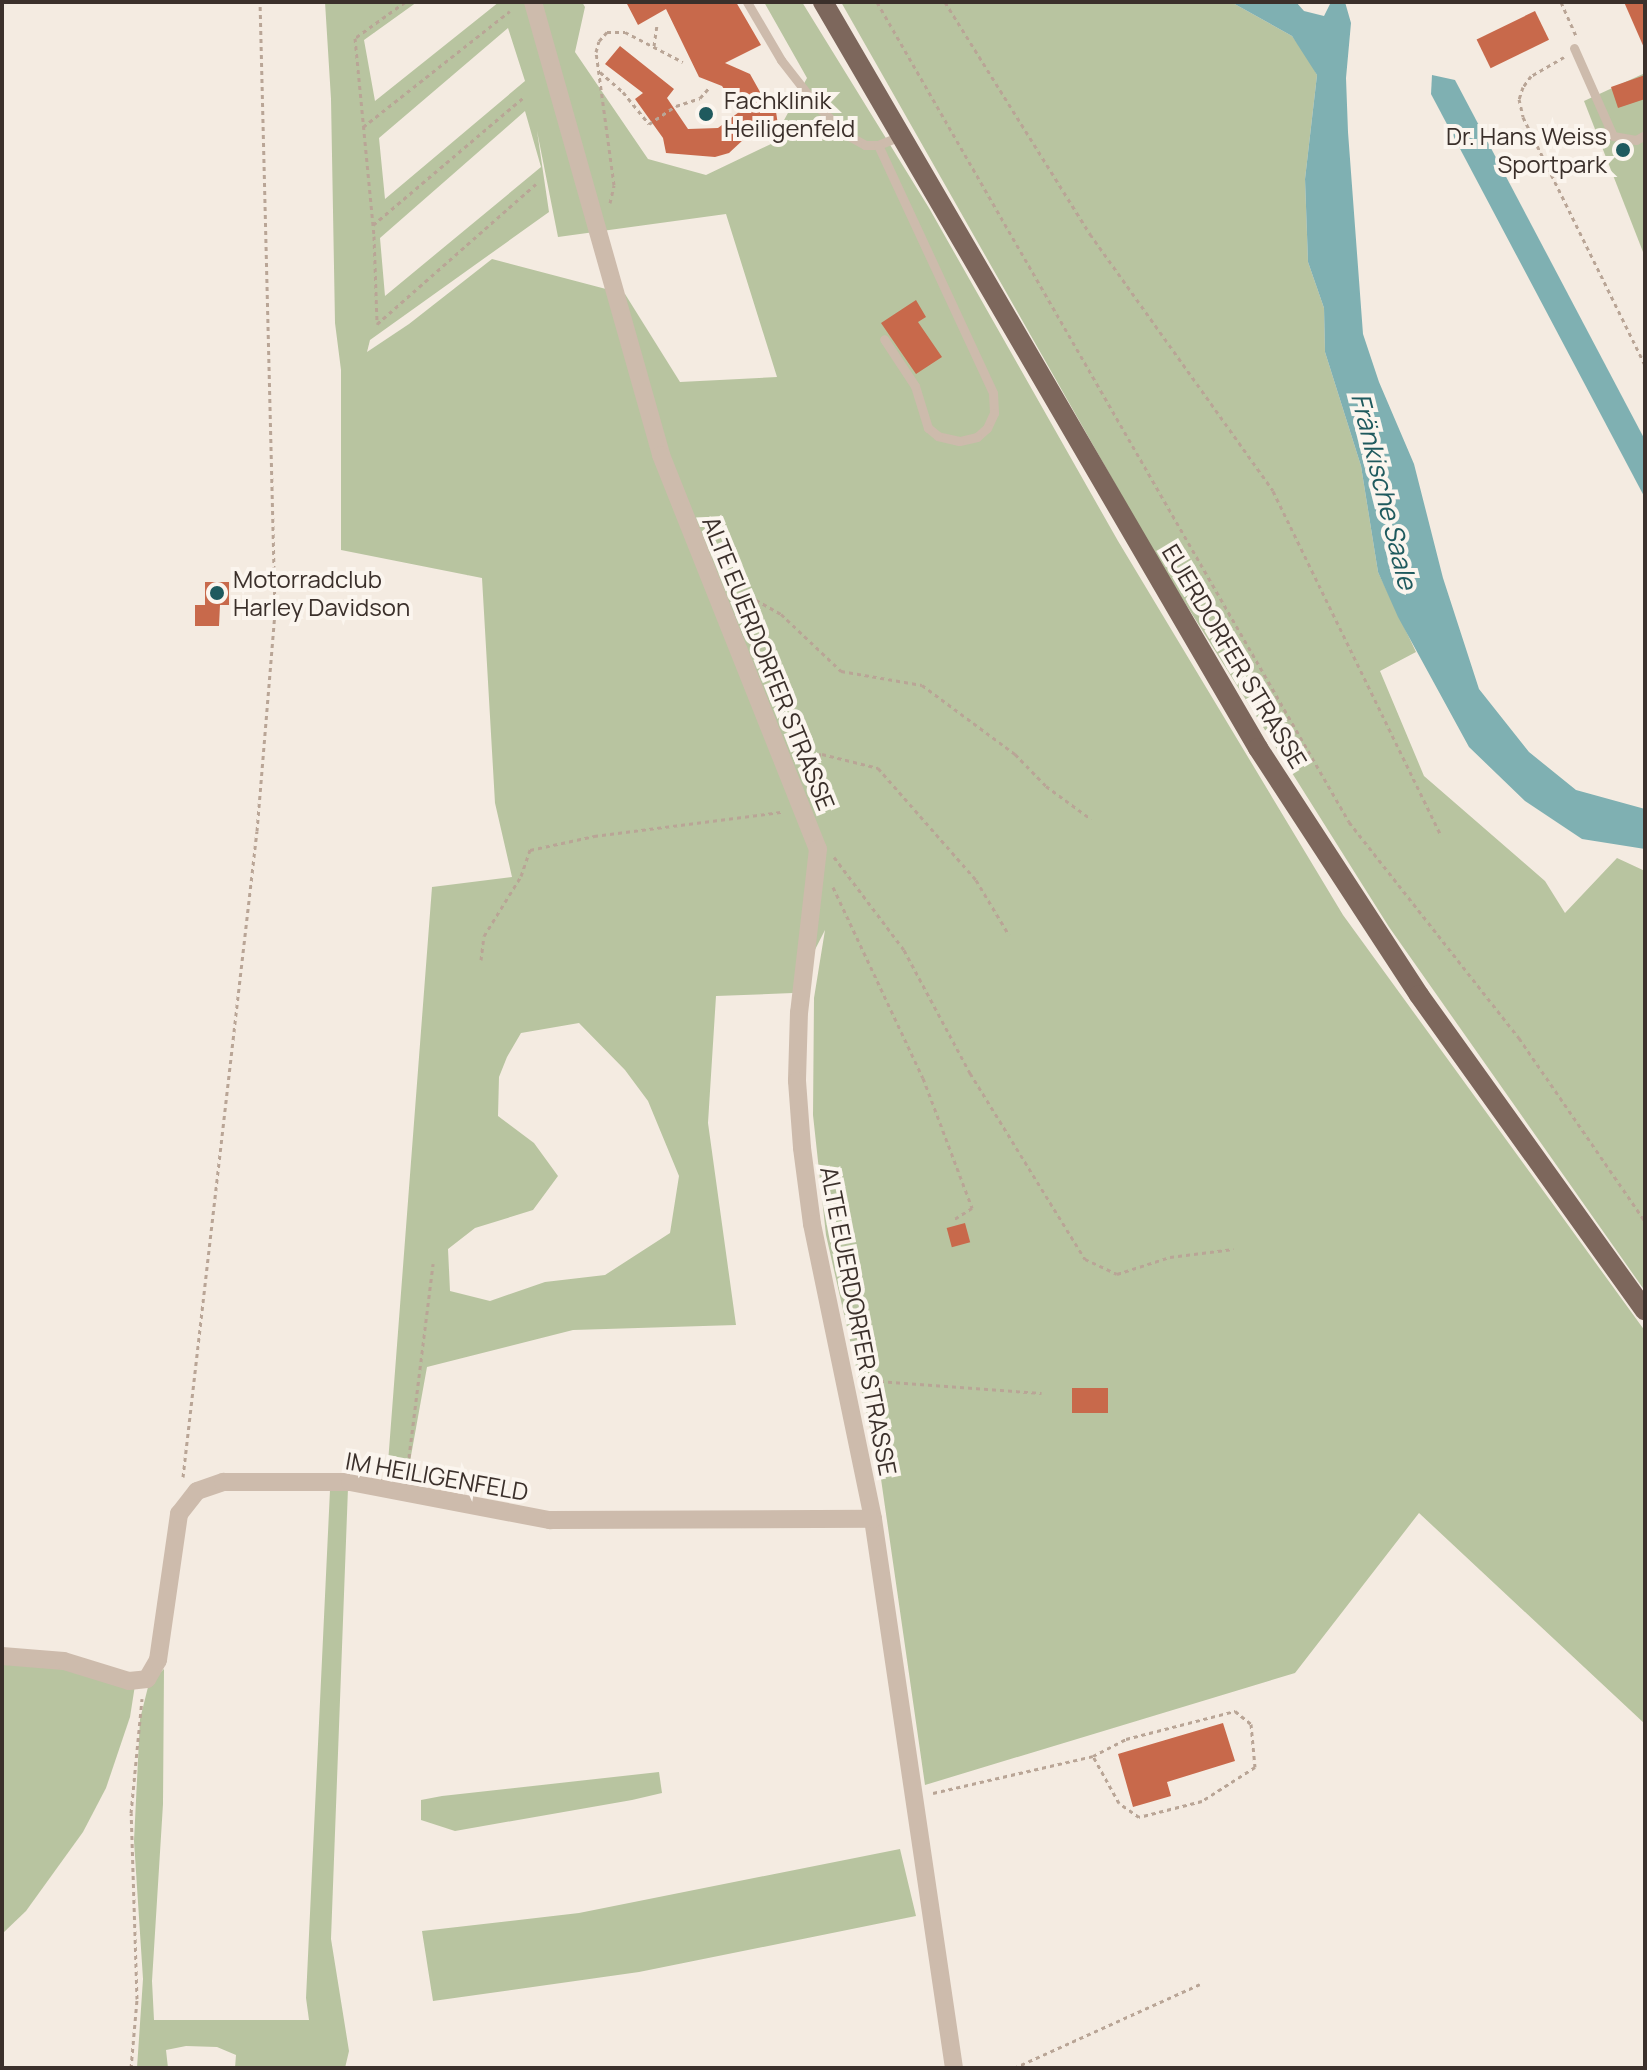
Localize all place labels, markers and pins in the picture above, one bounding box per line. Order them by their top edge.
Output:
place label: Fachklinik Heiligenfeld [724,86,855,142]
marker: Fachklinik Heiligenfeld [695,103,717,125]
place label: Dr. Hans Weiss Sportpark [1446,122,1607,178]
marker: Dr. Hans Weiss Sportpark [1614,141,1632,159]
place label: Motorradclub Harley Davidson [233,565,410,621]
marker: Motorradclub Harley Davidson [208,584,226,602]

